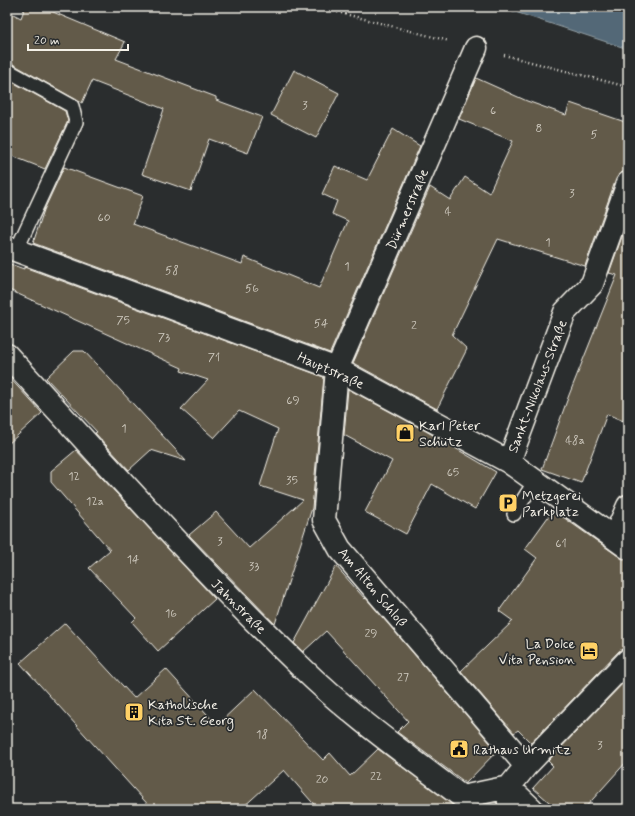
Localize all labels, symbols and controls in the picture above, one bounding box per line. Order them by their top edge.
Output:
scale bar [28,26,128,52]
text: 20 m [34,33,60,49]
house number: 3 [302,98,308,114]
house number: 6 [490,103,496,119]
house number: 8 [536,121,542,137]
house number: 5 [590,127,598,143]
street label: Dürmerstraße [383,166,433,253]
house number: 3 [569,186,575,202]
house number: 4 [445,204,452,220]
house number: 60 [97,210,111,226]
house number: 1 [545,235,551,251]
house number: 1 [344,259,350,275]
house number: 58 [165,263,179,279]
house number: 56 [245,281,259,297]
house number: 75 [116,313,130,329]
house number: 54 [314,316,328,332]
street label: Sankt-Nikolaus-Straße [504,317,572,456]
house number: 2 [411,318,417,334]
house number: 73 [158,330,170,346]
street label: Hauptstraße [294,348,367,394]
house number: 71 [208,350,220,366]
house number: 69 [286,393,300,409]
place label: Karl Peter Schütz [419,417,481,451]
house number: 1 [121,421,127,437]
shop icon: Karl Peter Schütz [394,422,416,444]
house number: 48a [565,433,585,449]
house number: 65 [447,465,459,481]
house number: 12 [68,469,80,485]
house number: 35 [286,473,298,489]
place label: Metzgerei Parkplatz [522,487,581,521]
parking icon: Metzgerei Parkplatz [497,492,519,514]
house number: 12a [86,494,104,510]
house number: 3 [217,534,223,550]
house number: 61 [555,536,567,552]
street label: Am Alten Schloß [334,544,411,631]
house number: 14 [127,552,139,568]
house number: 33 [249,559,259,575]
street label: Jahnstraße [207,575,270,638]
house number: 16 [165,606,177,622]
house number: 29 [364,626,378,642]
place label: La Dolce Vita Pension [499,635,575,669]
hotel icon: La Dolce Vita Pension [578,640,600,662]
house number: 27 [397,670,409,686]
place label: Katholische Kita St. Georg [148,696,234,731]
building icon: Katholische Kita St. Georg [123,701,145,723]
house number: 18 [256,727,268,743]
public building icon: Rathaus Urmitz [448,738,470,760]
house number: 3 [597,738,603,754]
place label: Rathaus Urmitz [473,741,571,759]
house number: 22 [370,769,382,785]
house number: 20 [316,772,329,788]

